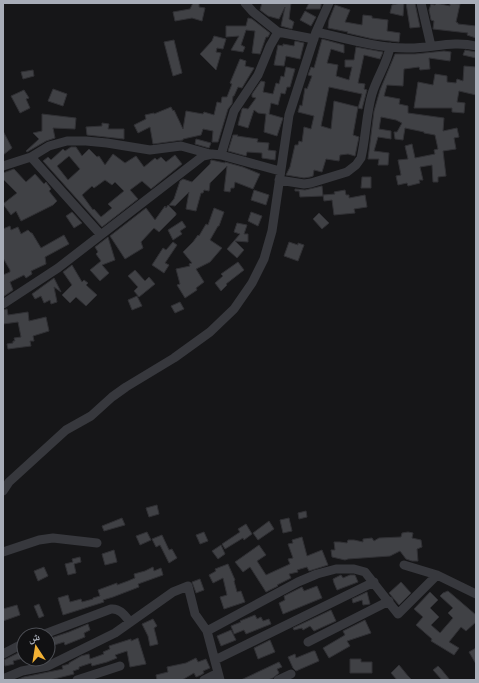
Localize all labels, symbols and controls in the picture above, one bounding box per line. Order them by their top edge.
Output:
north arrow [16,627,56,667]
text: ش [27,630,42,646]

